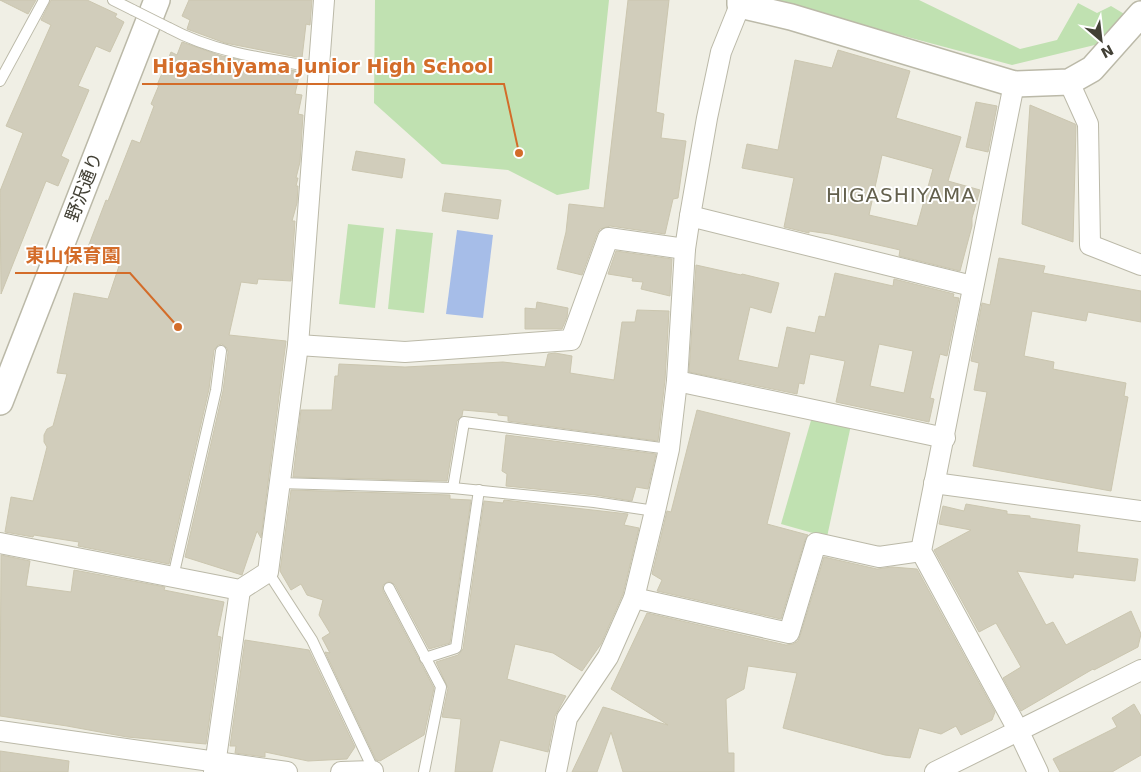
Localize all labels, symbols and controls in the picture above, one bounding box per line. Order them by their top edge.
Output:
north arrow [1076,15,1126,65]
text: N [1098,42,1116,61]
callout: Higashiyama Junior High School [142,50,504,84]
text: Higashiyama Junior High School [152,55,494,77]
street label: 野沢通り [61,149,106,224]
district label: HIGASHIYAMA [826,183,976,207]
callout: 東山保育園 [15,239,130,273]
text: 東山保育園 [25,244,121,266]

